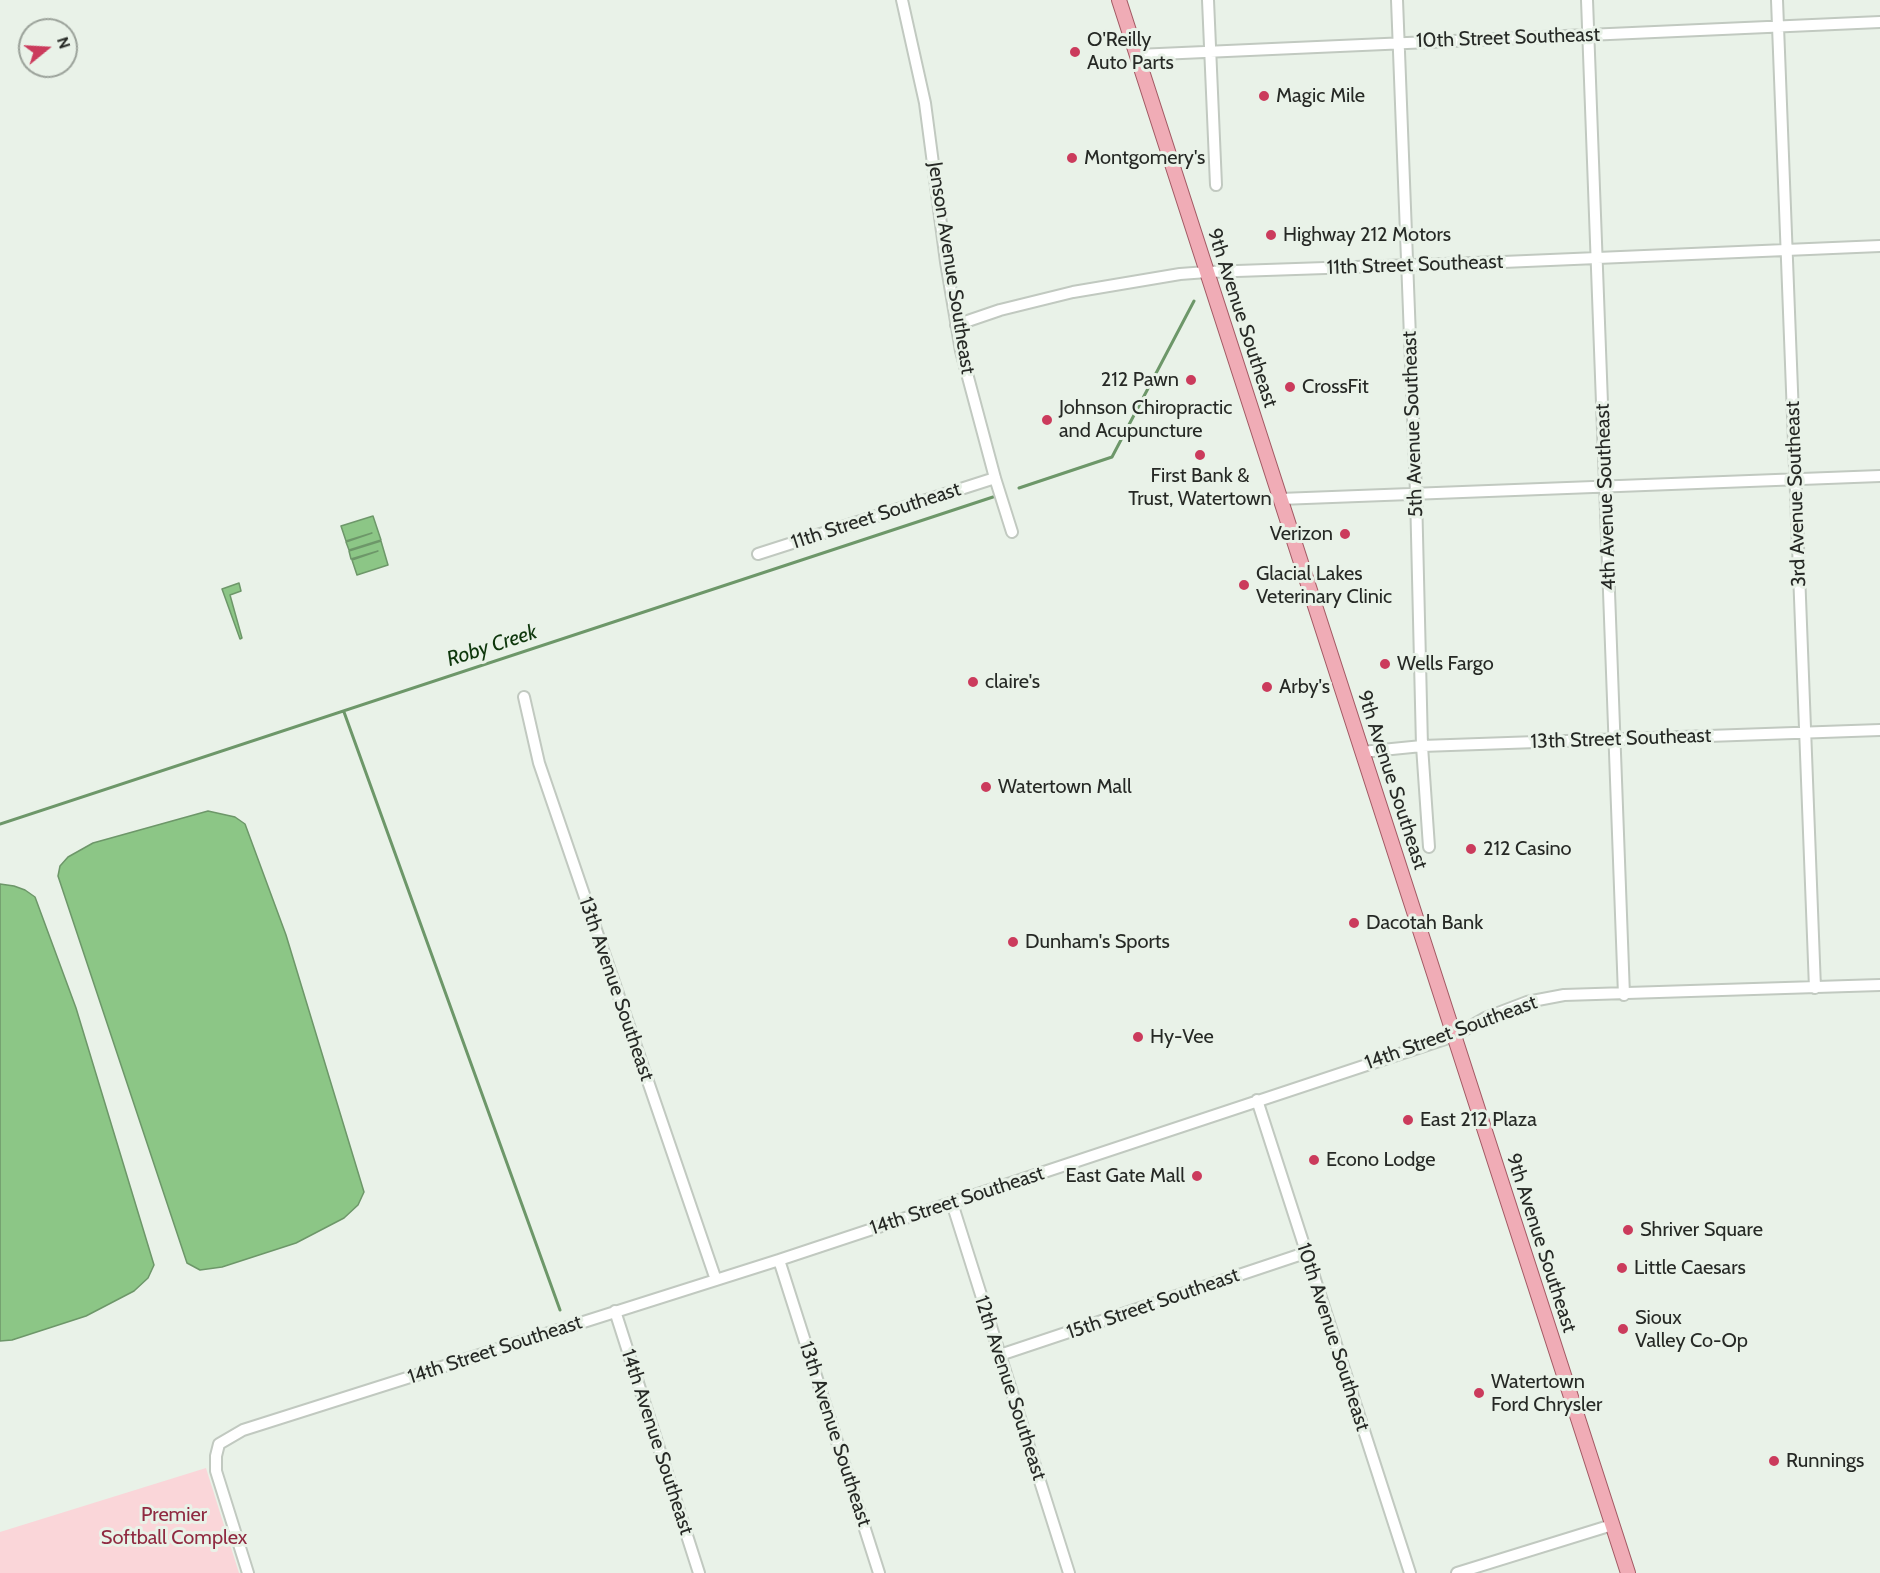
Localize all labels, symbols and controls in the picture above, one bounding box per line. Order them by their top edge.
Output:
north arrow [18,18,78,78]
street label: 10th Street Southeast [1416,23,1600,53]
place label: O'Reilly Auto Parts [1087,28,1174,75]
text: N [53,35,74,51]
marker: O'Reilly Auto Parts [1068,45,1082,59]
place label: Magic Mile [1276,84,1365,108]
marker: Magic Mile [1257,89,1271,103]
place label: Montgomery's [1084,146,1205,170]
marker: Montgomery's [1065,151,1079,165]
street label: Jenson Avenue Southeast [922,160,980,376]
place label: Highway 212 Motors [1283,223,1451,247]
street label: 9th Avenue Southeast [1202,225,1282,411]
marker: Highway 212 Motors [1264,228,1278,242]
street label: 11th Street Southeast [1326,250,1504,280]
street label: 5th Avenue Southeast [1398,330,1428,518]
place label: 212 Pawn [1101,368,1179,392]
marker: 212 Pawn [1184,373,1198,387]
place label: CrossFit [1302,375,1369,399]
marker: CrossFit [1283,380,1297,394]
place label: Johnson Chiropractic and Acupuncture [1059,396,1232,443]
street label: 3rd Avenue Southeast [1781,401,1811,587]
street label: 4th Avenue Southeast [1591,403,1621,591]
marker: Johnson Chiropractic and Acupuncture [1040,413,1054,427]
marker: First Bank & Trust, Watertown [1193,448,1207,462]
place label: First Bank & Trust, Watertown [1128,464,1272,511]
street label: 11th Street Southeast [788,477,964,555]
place label: Verizon [1270,522,1333,546]
marker: Verizon [1338,527,1352,541]
place label: Glacial Lakes Veterinary Clinic [1256,562,1392,609]
marker: Glacial Lakes Veterinary Clinic [1237,578,1251,592]
water label: Roby Creek [444,620,540,672]
place label: Wells Fargo [1397,652,1494,676]
marker: Wells Fargo [1378,657,1392,671]
place label: claire's [985,670,1040,694]
marker: claire's [966,675,980,689]
place label: Arby's [1279,675,1330,699]
marker: Arby's [1260,680,1274,694]
street label: 9th Avenue Southeast [1352,687,1432,873]
street label: 13th Street Southeast [1530,724,1712,754]
place label: Watertown Mall [998,775,1132,799]
marker: Watertown Mall [979,780,993,794]
place label: 212 Casino [1483,837,1572,861]
marker: 212 Casino [1464,842,1478,856]
street label: 13th Avenue Southeast [573,894,659,1084]
place label: Dacotah Bank [1366,911,1483,935]
marker: Dacotah Bank [1347,916,1361,930]
place label: Dunham's Sports [1025,930,1170,954]
marker: Dunham's Sports [1006,935,1020,949]
street label: 14th Street Southeast [1362,991,1540,1075]
place label: Hy-Vee [1150,1025,1214,1049]
marker: Hy-Vee [1131,1030,1145,1044]
place label: East 212 Plaza [1420,1108,1537,1132]
marker: East 212 Plaza [1401,1113,1415,1127]
place label: Econo Lodge [1326,1148,1435,1172]
street label: 9th Avenue Southeast [1501,1150,1581,1336]
marker: Econo Lodge [1307,1153,1321,1167]
street label: 14th Street Southeast [867,1162,1047,1240]
place label: East Gate Mall [1065,1164,1185,1188]
marker: East Gate Mall [1190,1169,1204,1183]
place label: Shriver Square [1640,1218,1763,1242]
marker: Shriver Square [1621,1223,1635,1237]
street label: 10th Avenue Southeast [1291,1240,1375,1434]
place label: Little Caesars [1634,1256,1746,1280]
marker: Little Caesars [1615,1261,1629,1275]
street label: 15th Street Southeast [1064,1263,1242,1345]
street label: 12th Avenue Southeast [969,1293,1051,1483]
place label: Sioux Valley Co-Op [1635,1306,1748,1353]
street label: 14th Street Southeast [405,1311,585,1389]
marker: Sioux Valley Co-Op [1616,1322,1630,1336]
street label: 13th Avenue Southeast [794,1339,876,1529]
street label: 14th Avenue Southeast [616,1346,698,1538]
place label: Watertown Ford Chrysler [1491,1370,1602,1417]
marker: Watertown Ford Chrysler [1472,1386,1486,1400]
place label: Runnings [1786,1449,1864,1473]
marker: Runnings [1767,1454,1781,1468]
park label: Premier Softball Complex [101,1503,247,1550]

